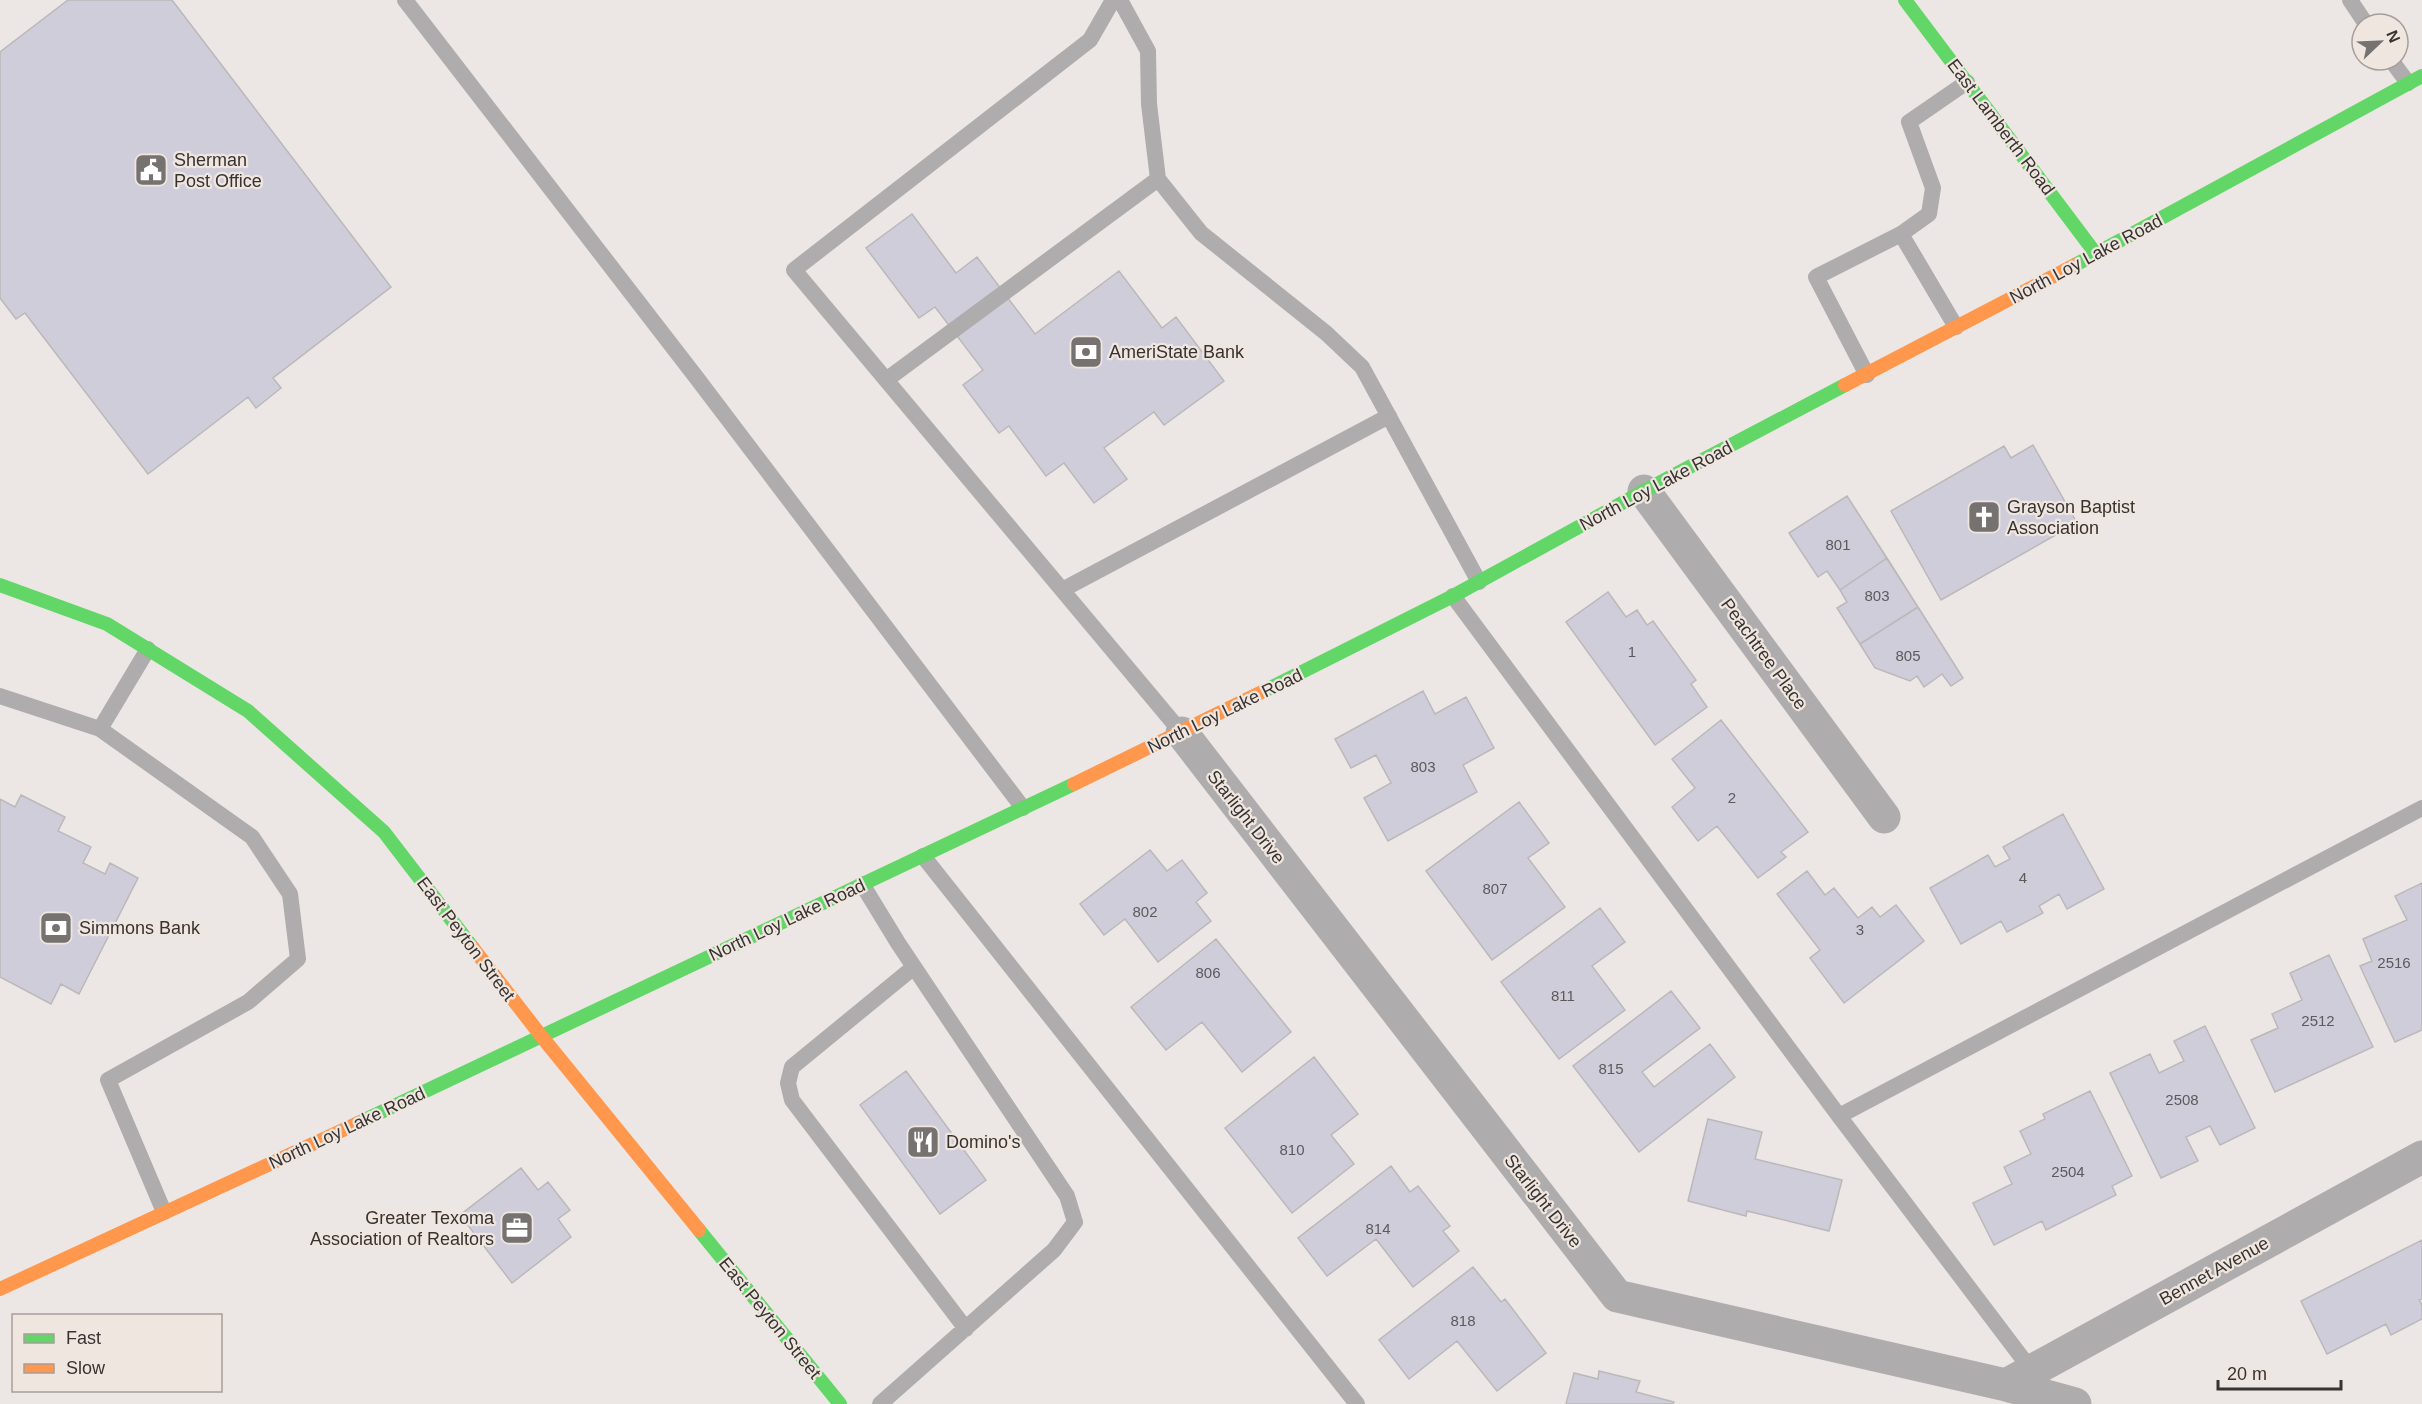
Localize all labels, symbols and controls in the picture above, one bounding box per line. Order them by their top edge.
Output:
north arrow [2350,12,2410,72]
text: N [2383,28,2403,45]
street label: East Lamberth Road [1943,55,2059,199]
place label: Sherman Post Office [174,150,262,191]
public building icon: Sherman Post Office [133,152,169,188]
street label: North Loy Lake Road [2006,210,2166,308]
bank icon: AmeriState Bank [1068,334,1104,370]
place label: AmeriState Bank [1109,342,1245,362]
street label: North Loy Lake Road [1576,437,1736,535]
place label: Grayson Baptist Association [2007,497,2135,538]
church icon: Grayson Baptist Association [1966,499,2002,535]
house number: 801 [1825,536,1851,553]
house number: 803 [1864,587,1890,604]
street label: Peachtree Place [1717,595,1811,713]
house number: 1 [1628,643,1636,660]
house number: 805 [1895,647,1921,664]
street label: North Loy Lake Road [1144,665,1306,757]
house number: 803 [1410,758,1436,775]
street label: Starlight Drive [1203,766,1289,868]
house number: 2 [1728,789,1736,806]
house number: 4 [2019,869,2027,886]
street label: East Peyton Street [413,873,519,1005]
street label: North Loy Lake Road [706,875,868,965]
house number: 807 [1482,880,1508,897]
house number: 802 [1132,903,1158,920]
bank icon: Simmons Bank [38,910,74,946]
place label: Simmons Bank [79,918,201,938]
house number: 3 [1856,921,1864,938]
house number: 2516 [2377,954,2411,971]
house number: 806 [1195,964,1221,981]
house number: 811 [1551,987,1575,1004]
house number: 2512 [2301,1012,2335,1029]
house number: 815 [1598,1060,1624,1077]
street label: North Loy Lake Road [266,1083,428,1173]
house number: 2508 [2165,1091,2199,1108]
restaurant icon: Domino's [905,1124,941,1160]
place label: Domino's [946,1132,1020,1152]
house number: 810 [1279,1141,1305,1158]
street label: Starlight Drive [1500,1150,1586,1252]
house number: 2504 [2051,1163,2085,1180]
place label: Greater Texoma Association of Realtors [310,1208,495,1249]
office icon: Greater Texoma Association of Realtors [499,1210,535,1246]
house number: 814 [1365,1220,1391,1237]
street label: Bennet Avenue [2156,1233,2272,1309]
street label: East Peyton Street [715,1253,825,1383]
house number: 818 [1450,1312,1476,1329]
legend [12,1314,222,1392]
text: Fast [66,1328,101,1348]
scale bar [2218,1353,2341,1391]
text: Slow [66,1358,106,1378]
text: 20 m [2227,1364,2267,1384]

